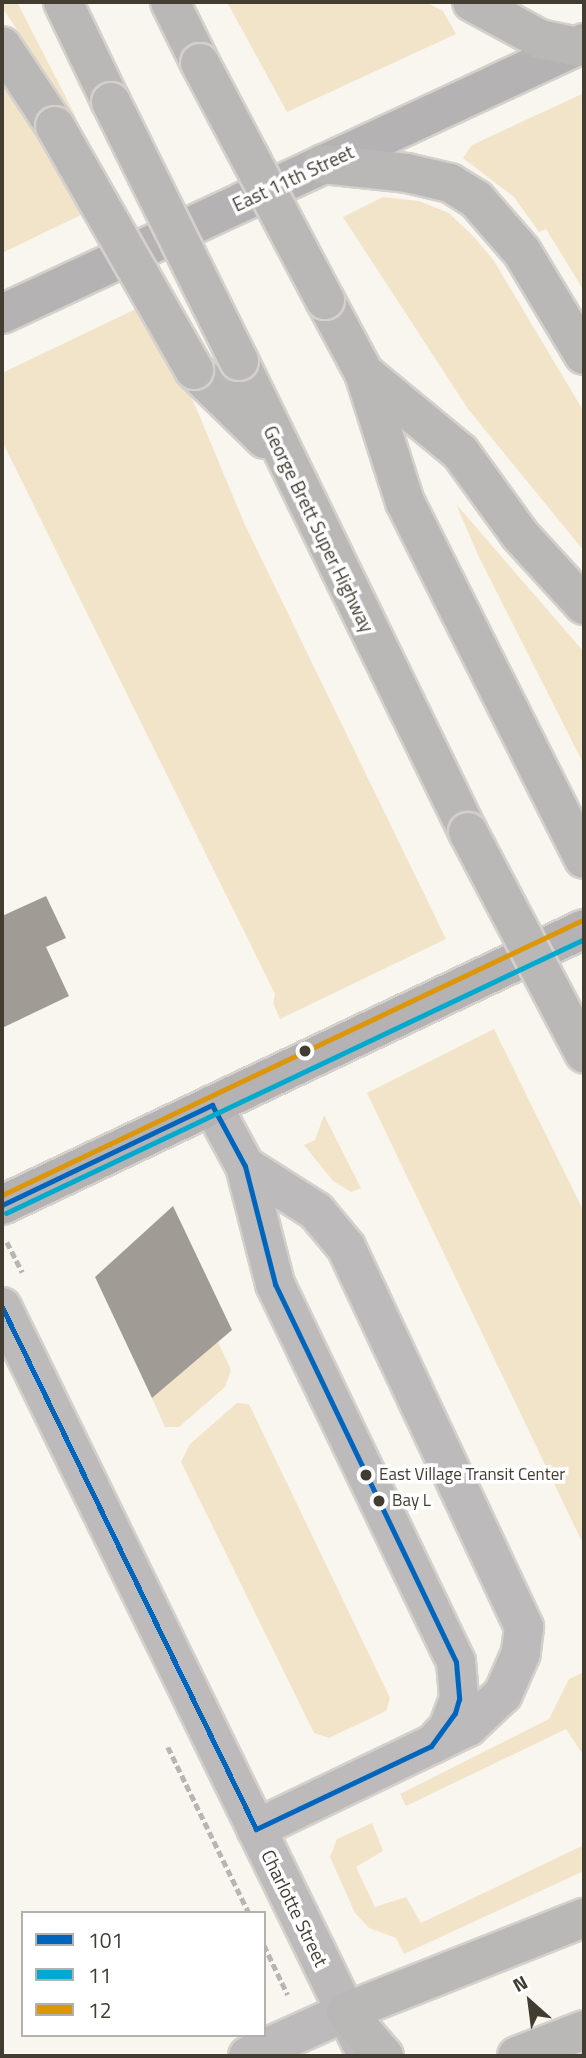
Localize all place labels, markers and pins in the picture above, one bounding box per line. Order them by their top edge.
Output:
unlabelled marker [298,1044,312,1058]
place label: East Village Transit Center [379,1465,565,1485]
marker: East Village Transit Center [359,1468,373,1482]
place label: Bay L [392,1491,431,1511]
marker: Bay L [372,1494,386,1508]

